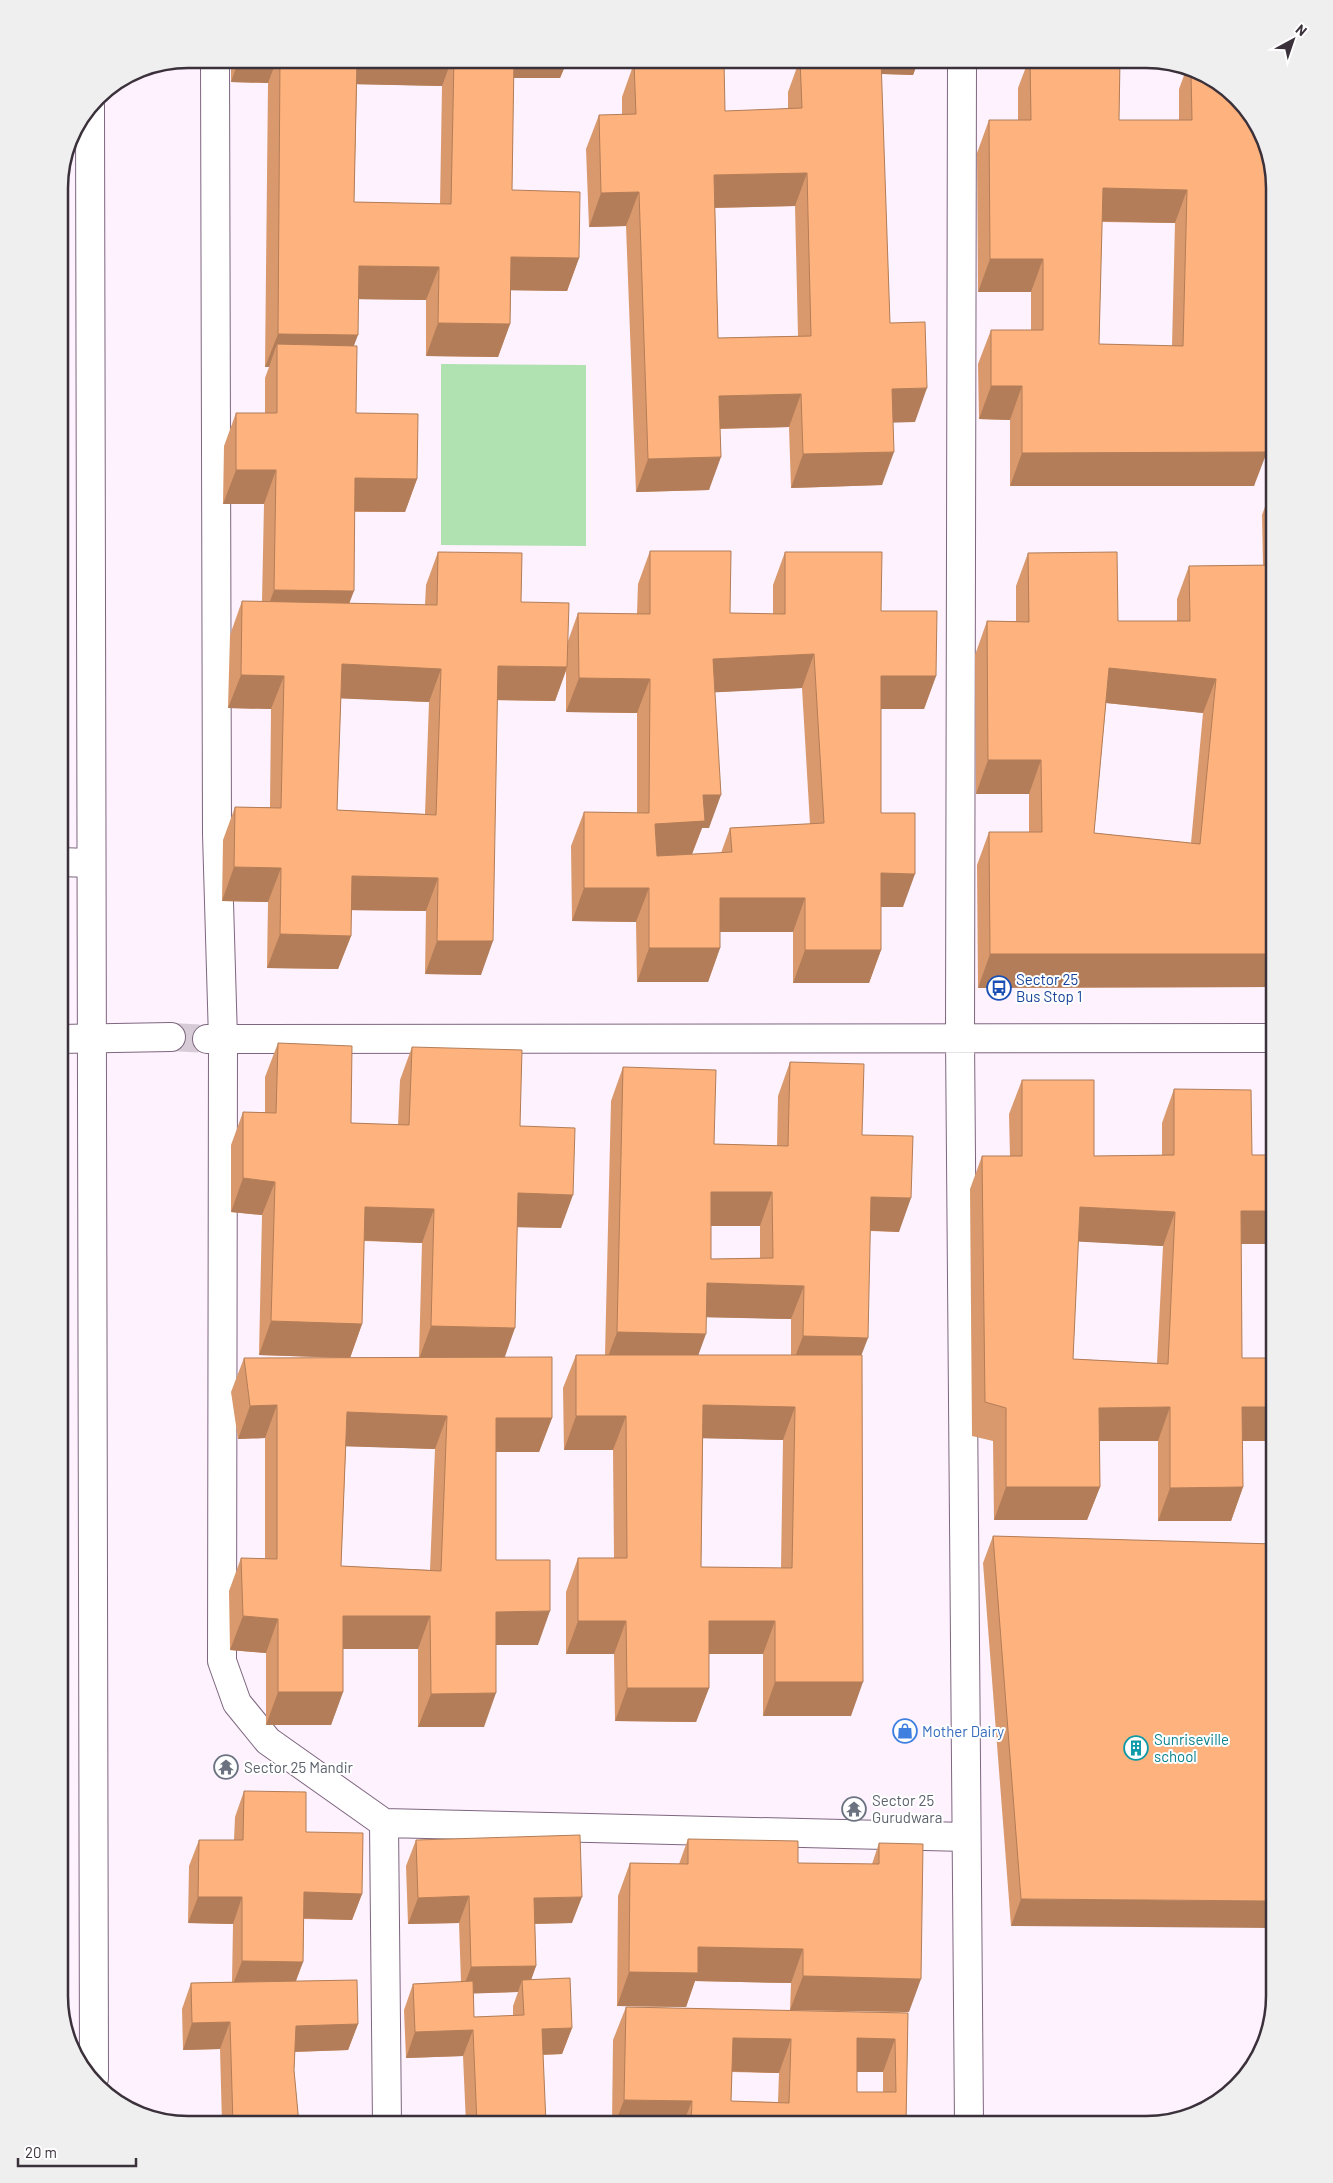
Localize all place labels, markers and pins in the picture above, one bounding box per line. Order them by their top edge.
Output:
place label: Sector 25 Bus Stop 1 [1016,970,1082,1005]
bus stop icon: Sector 25 Bus Stop 1 [986,975,1012,1001]
shop icon: Mother Dairy [892,1718,918,1744]
place label: Mother Dairy [922,1722,1004,1740]
place label: Sunriseville school [1154,1730,1229,1765]
building icon: Sunriseville school [1123,1735,1149,1761]
temple icon: Sector 25 Mandir [213,1754,239,1780]
place label: Sector 25 Mandir [244,1758,354,1776]
place label: Sector 25 Gurudwara [872,1791,942,1826]
temple icon: Sector 25 Gurudwara [841,1796,867,1822]

